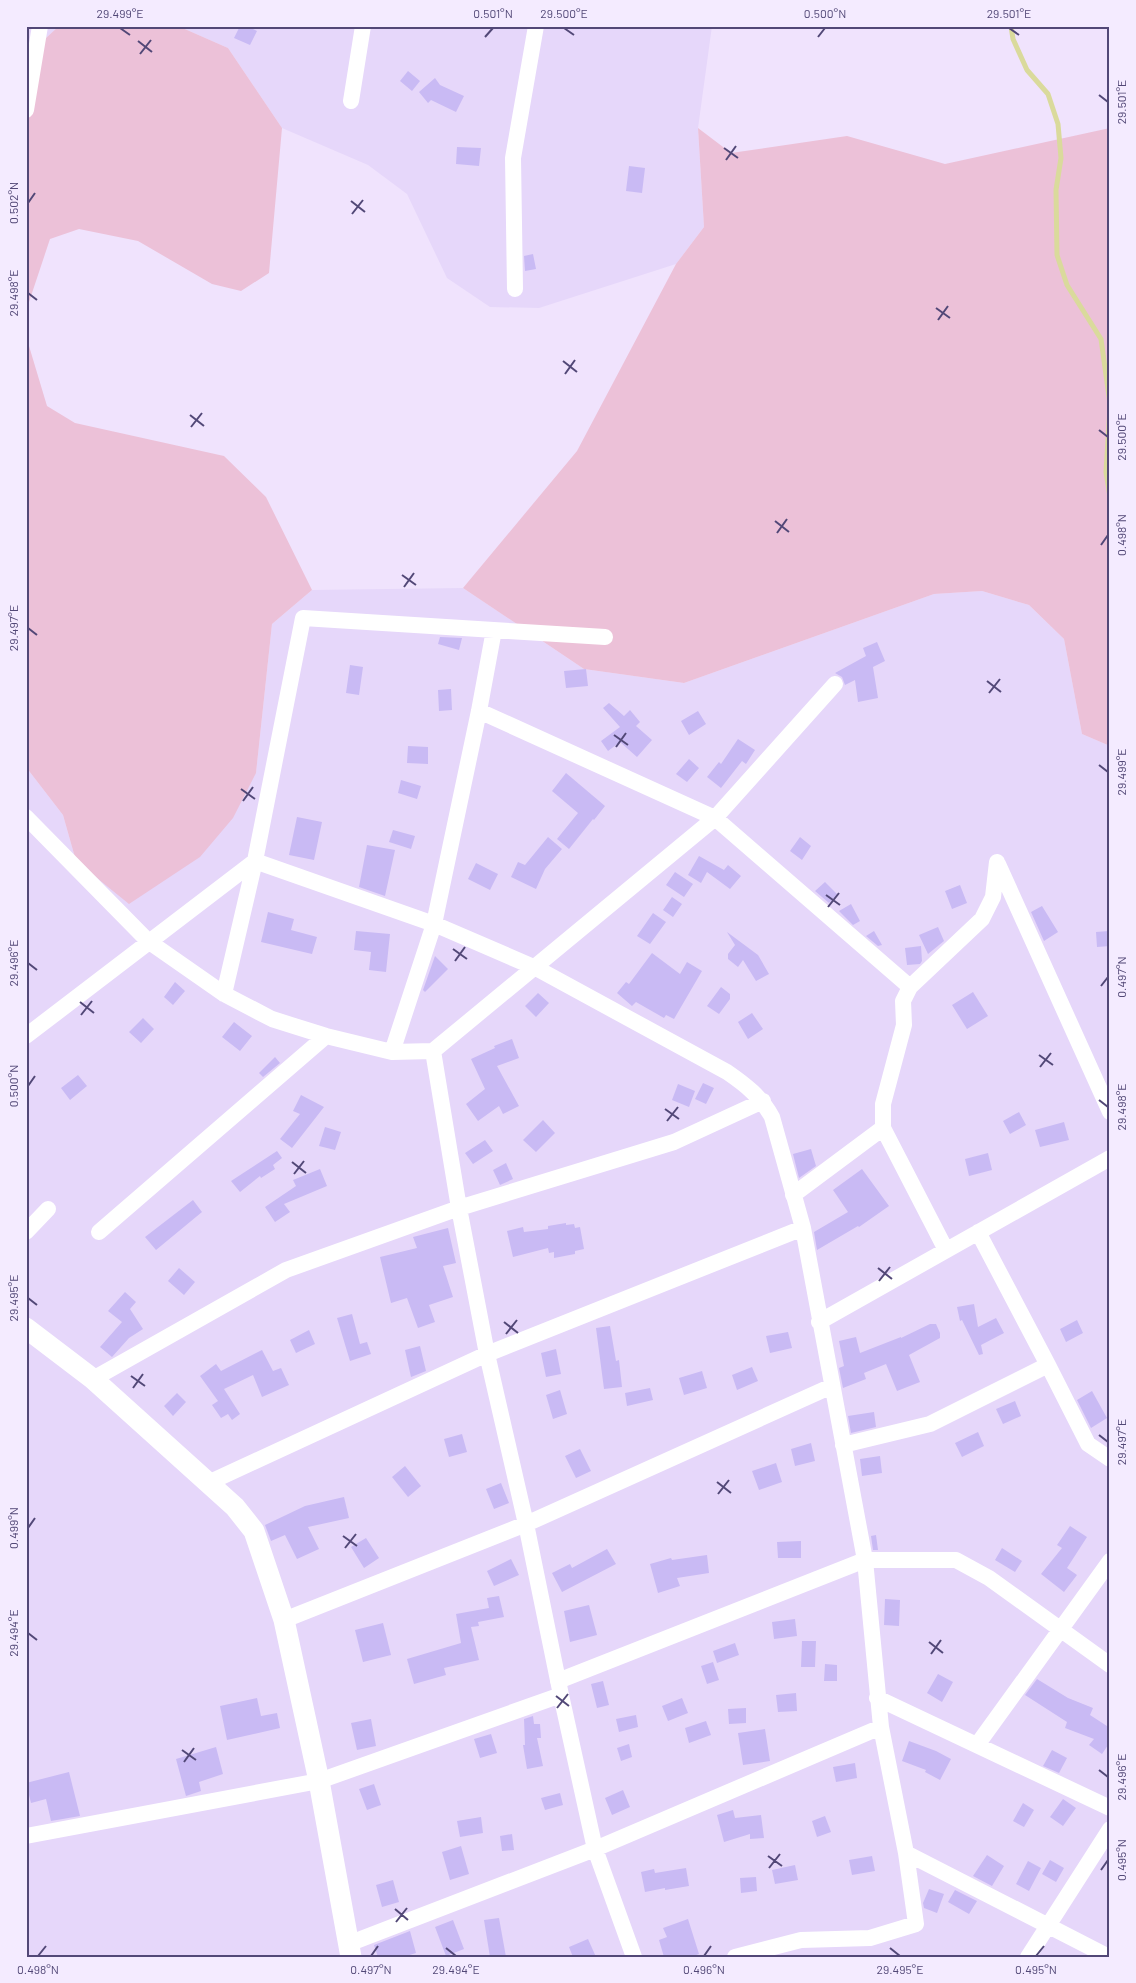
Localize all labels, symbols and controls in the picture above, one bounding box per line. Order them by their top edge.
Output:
text: 29.499°E [97,6,143,20]
text: 0.501°N [473,6,513,20]
text: 29.500°E [540,6,588,20]
text: 0.500°N [804,6,846,20]
text: 29.501°E [987,6,1031,20]
text: 29.501°E [1114,80,1128,124]
text: 0.502°N [6,182,20,224]
text: 29.498°E [6,270,20,316]
text: 29.500°E [1114,413,1128,461]
text: 0.498°N [1114,514,1128,556]
text: 29.497°E [6,605,20,651]
text: 29.499°E [1114,749,1128,795]
text: 29.496°E [6,940,20,986]
text: 0.497°N [1114,956,1128,998]
text: 0.500°N [6,1065,20,1107]
text: 29.498°E [1114,1084,1128,1130]
text: 29.495°E [6,1275,20,1321]
text: 29.497°E [1114,1419,1128,1465]
text: 0.499°N [6,1507,20,1549]
text: 29.494°E [6,1609,20,1657]
text: 29.496°E [1114,1754,1128,1800]
text: 0.495°N [1114,1839,1128,1881]
text: 0.498°N [17,1962,59,1976]
text: 0.497°N [350,1962,392,1976]
text: 29.494°E [432,1962,480,1976]
text: 0.496°N [683,1962,725,1976]
text: 29.495°E [877,1962,923,1976]
text: 0.495°N [1015,1962,1057,1976]

